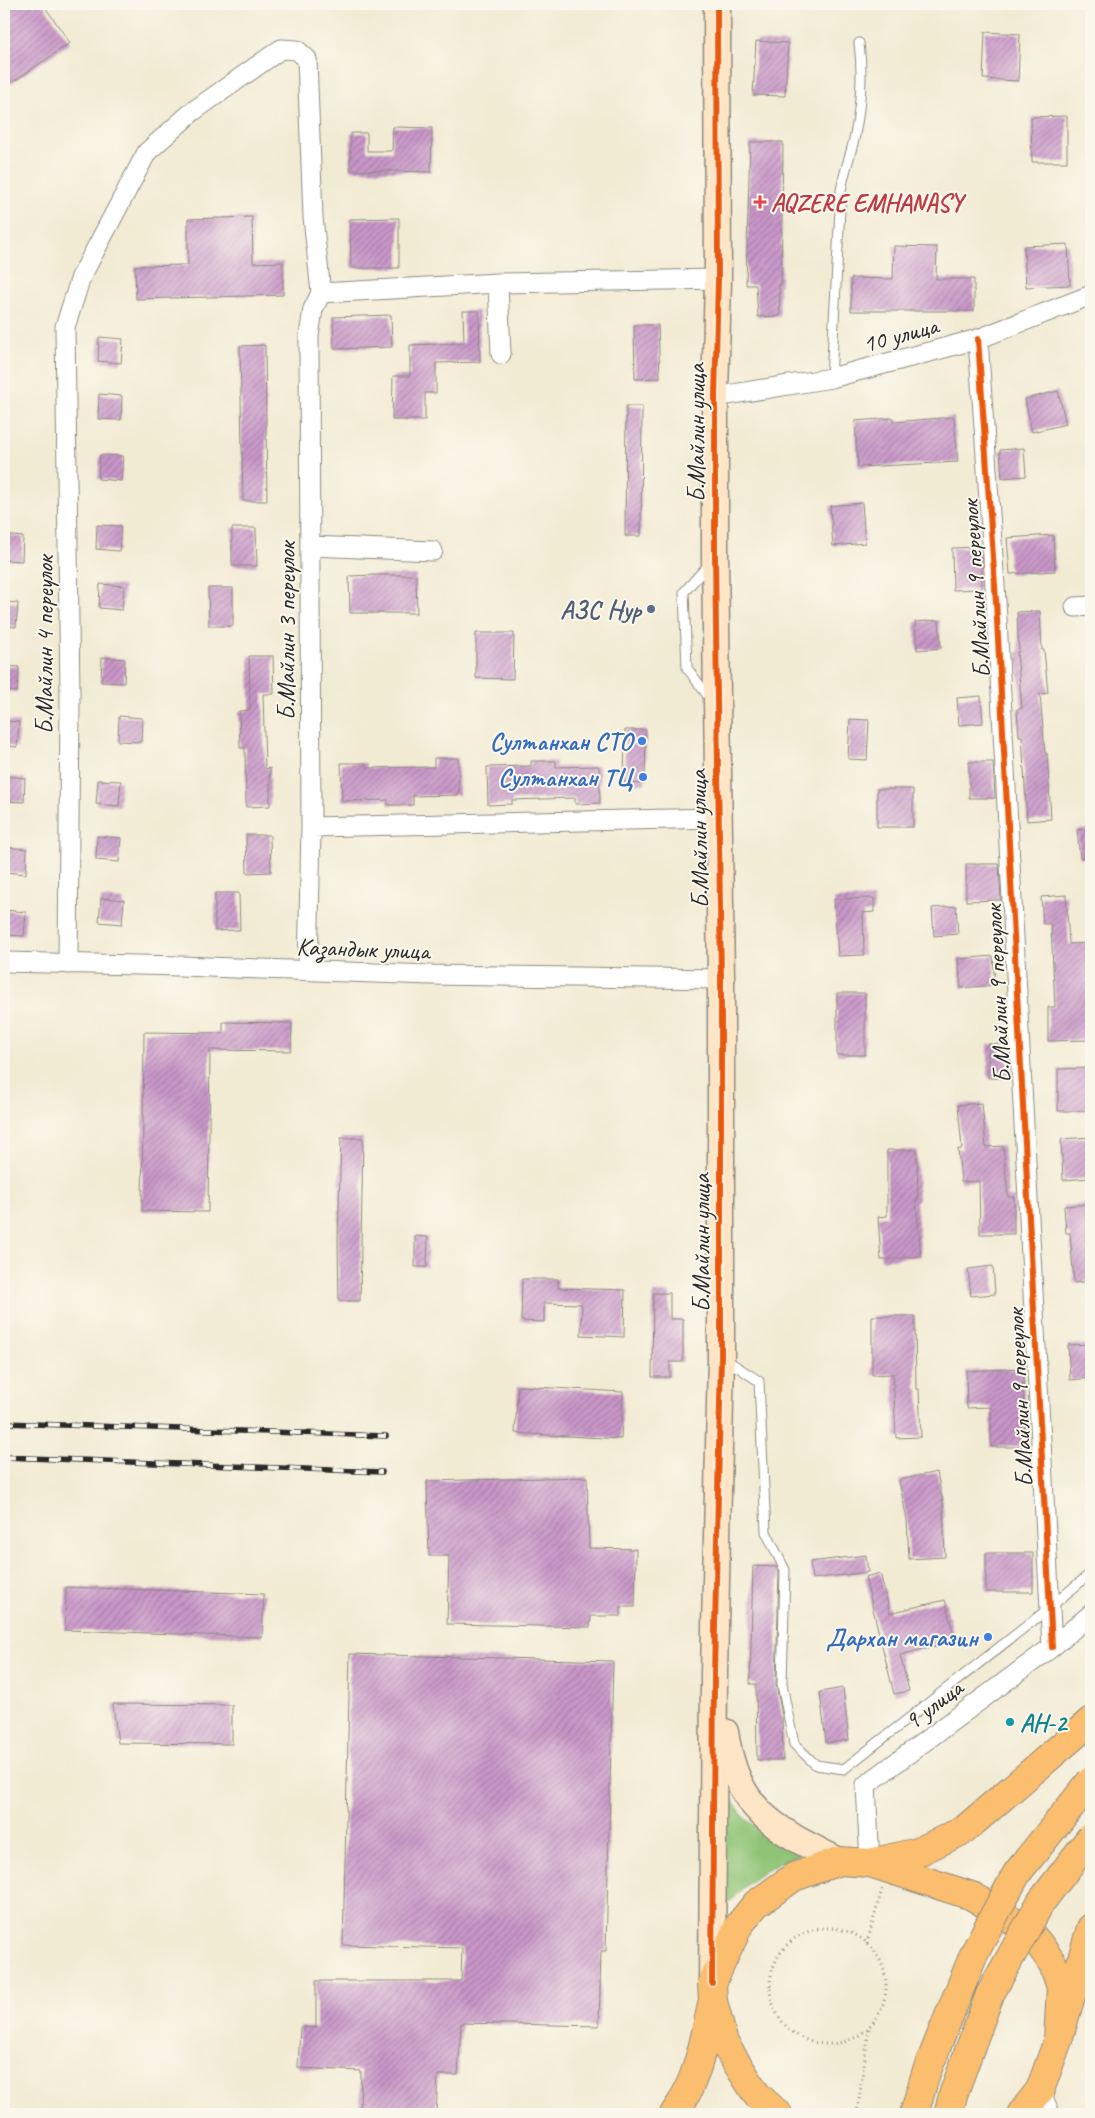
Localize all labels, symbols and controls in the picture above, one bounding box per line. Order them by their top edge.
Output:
place label: AQZERE EMHANASY [771,187,967,219]
marker: AQZERE EMHANASY [753,195,767,209]
street label: 10 улица [859,309,944,360]
street label: Б.Майлин улица [681,362,713,502]
street label: Б.Майлин 9 переулок [954,496,998,679]
street label: Б.Майлин 3 переулок [271,539,303,720]
street label: Б.Майлин 4 переулок [29,553,61,734]
place label: АЗС Нур [560,594,643,626]
marker: АЗС Нур [645,603,657,615]
place label: Султанхан СТО [490,726,635,758]
marker: Султанхан СТО [636,735,648,747]
place label: Султанхан ТЦ [498,762,635,794]
street label: Б.Майлин улица [682,767,716,909]
marker: Султанхан ТЦ [637,771,649,783]
street label: Б.Майлин 9 переулок [977,901,1019,1084]
street label: Казандык улица [296,931,433,968]
street label: Б.Майлин улица [686,1172,718,1312]
street label: Б.Майлин 9 переулок [999,1305,1041,1488]
place label: Дархан магазин [826,1622,980,1654]
marker: Дархан магазин [982,1631,994,1643]
street label: 9 улица [898,1671,972,1737]
place label: АН-2 [1020,1707,1069,1739]
marker: АН-2 [1004,1716,1016,1728]

